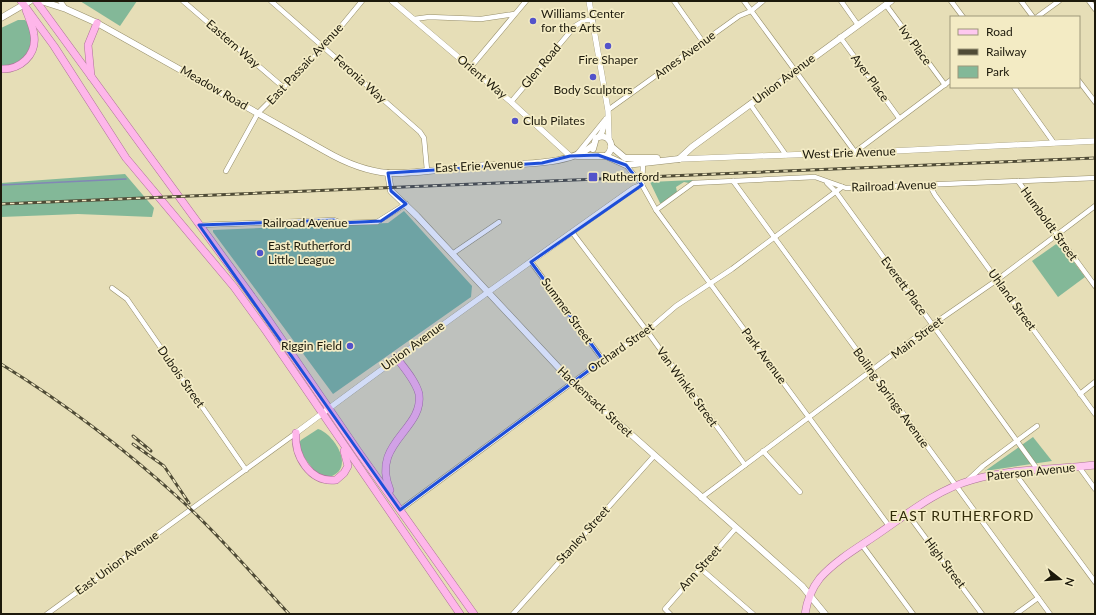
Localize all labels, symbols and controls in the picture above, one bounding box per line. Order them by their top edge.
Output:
place label: Williams Center for the Arts [541,6,625,35]
street label: Eastern Way [203,16,264,72]
marker: Williams Center for the Arts [528,16,538,26]
legend [950,16,1080,88]
street label: East Passaic Avenue [263,20,346,107]
street label: Ivy Place [896,22,935,68]
text: Road [986,24,1013,39]
street label: Ames Avenue [651,27,718,82]
street label: Glen Road [517,40,564,91]
marker: Fire Shaper [603,41,613,51]
text: Railway [986,44,1027,59]
street label: Union Avenue [750,50,818,107]
street label: Feronia Way [331,51,390,107]
street label: Orient Way [454,51,511,102]
street label: Ayer Place [848,51,893,104]
place label: Fire Shaper [578,52,638,67]
street label: Meadow Road [178,62,251,113]
text: Park [986,64,1010,79]
marker: Body Sculptors [588,72,598,82]
place label: Body Sculptors [553,82,633,97]
place label: Club Pilates [523,113,585,128]
marker: Club Pilates [510,116,520,126]
street label: West Erie Avenue [802,143,896,162]
street label: East Erie Avenue [435,156,523,175]
place label: Rutherford [602,169,659,184]
marker: Rutherford [587,171,599,183]
street label: Railroad Avenue [851,177,937,194]
street label: Humboldt Street [1018,184,1082,264]
street label: Railroad Avenue [262,215,348,230]
place label: East Rutherford Little League [268,238,351,267]
marker: East Rutherford Little League [255,248,265,258]
street label: Everett Place [878,254,931,318]
street label: Uhland Street [985,266,1040,334]
street label: Summer Street [538,275,597,347]
street label: Main Street [888,313,946,362]
street label: Union Avenue [378,318,447,373]
street label: Orchard Street [585,319,657,376]
street label: Park Avenue [739,325,790,387]
place label: Riggin Field [281,338,342,353]
marker: Riggin Field [345,341,355,351]
street label: Dubois Street [155,343,209,411]
street label: Van Winkle Street [653,344,722,430]
street label: Boiling Springs Avenue [850,345,933,451]
street label: Hackensack Street [555,363,636,441]
street label: Paterson Avenue [986,459,1076,484]
street label: Stanley Street [553,502,613,567]
district label: EAST RUTHERFORD [890,507,1034,524]
street label: East Union Avenue [72,527,161,598]
street label: High Street [921,534,970,592]
street label: Ann Street [675,541,724,594]
north arrow [1040,559,1080,599]
text: N [1063,576,1077,588]

